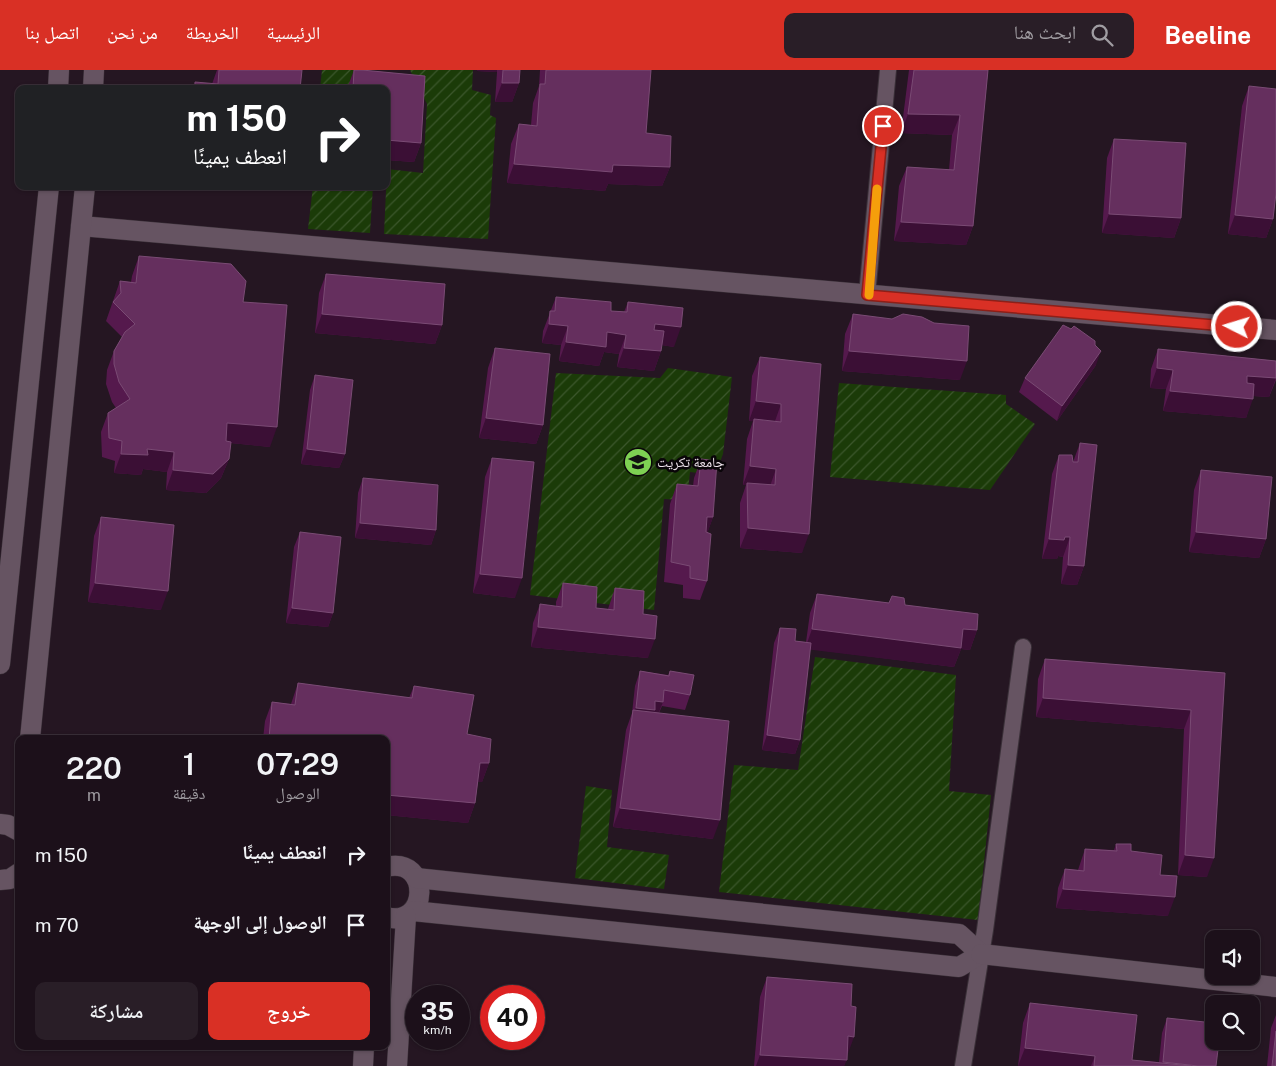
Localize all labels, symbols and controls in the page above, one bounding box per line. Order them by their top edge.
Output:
search box [784,13,1134,58]
text: ابحث هنا [1014,21,1076,43]
icon: search [1088,21,1116,49]
text: Beeline [1164,21,1251,49]
text: اتصل بنا [25,22,79,43]
text: من نحن [107,22,158,43]
text: الخريطة [186,22,239,43]
text: الرئيسية [267,22,320,43]
text: 150 m [187,98,287,139]
icon: right [305,105,370,170]
pin [862,105,904,147]
icon: arrive [869,112,897,140]
text: انعطف يمينًا [193,143,287,169]
position arrow [1210,300,1262,352]
school or university icon: جامعة تكريت [623,447,653,477]
place label: جامعة تكريت [657,454,725,471]
text: 1 [183,746,195,782]
text: 07:29 [256,746,339,782]
text: 220 [66,750,122,786]
text: دقيقة [173,784,205,803]
text: الوصول [276,784,320,803]
text: m [87,786,101,805]
text: انعطف يمينًا [242,841,327,863]
icon: right [342,841,370,869]
text: 150 m [35,844,88,866]
text: الوصول إلى الوجهة [193,911,327,933]
icon: arrive [342,911,370,939]
text: 70 m [35,914,79,936]
map controls [1205,930,1260,1050]
button: sound [1205,930,1260,985]
button: مشاركة [35,982,198,1040]
button: خروج [208,982,370,1040]
speed limit sign: 40 [480,985,545,1050]
button: search [1205,995,1260,1050]
text: 35 [421,996,454,1026]
text: km/h [423,1023,452,1037]

